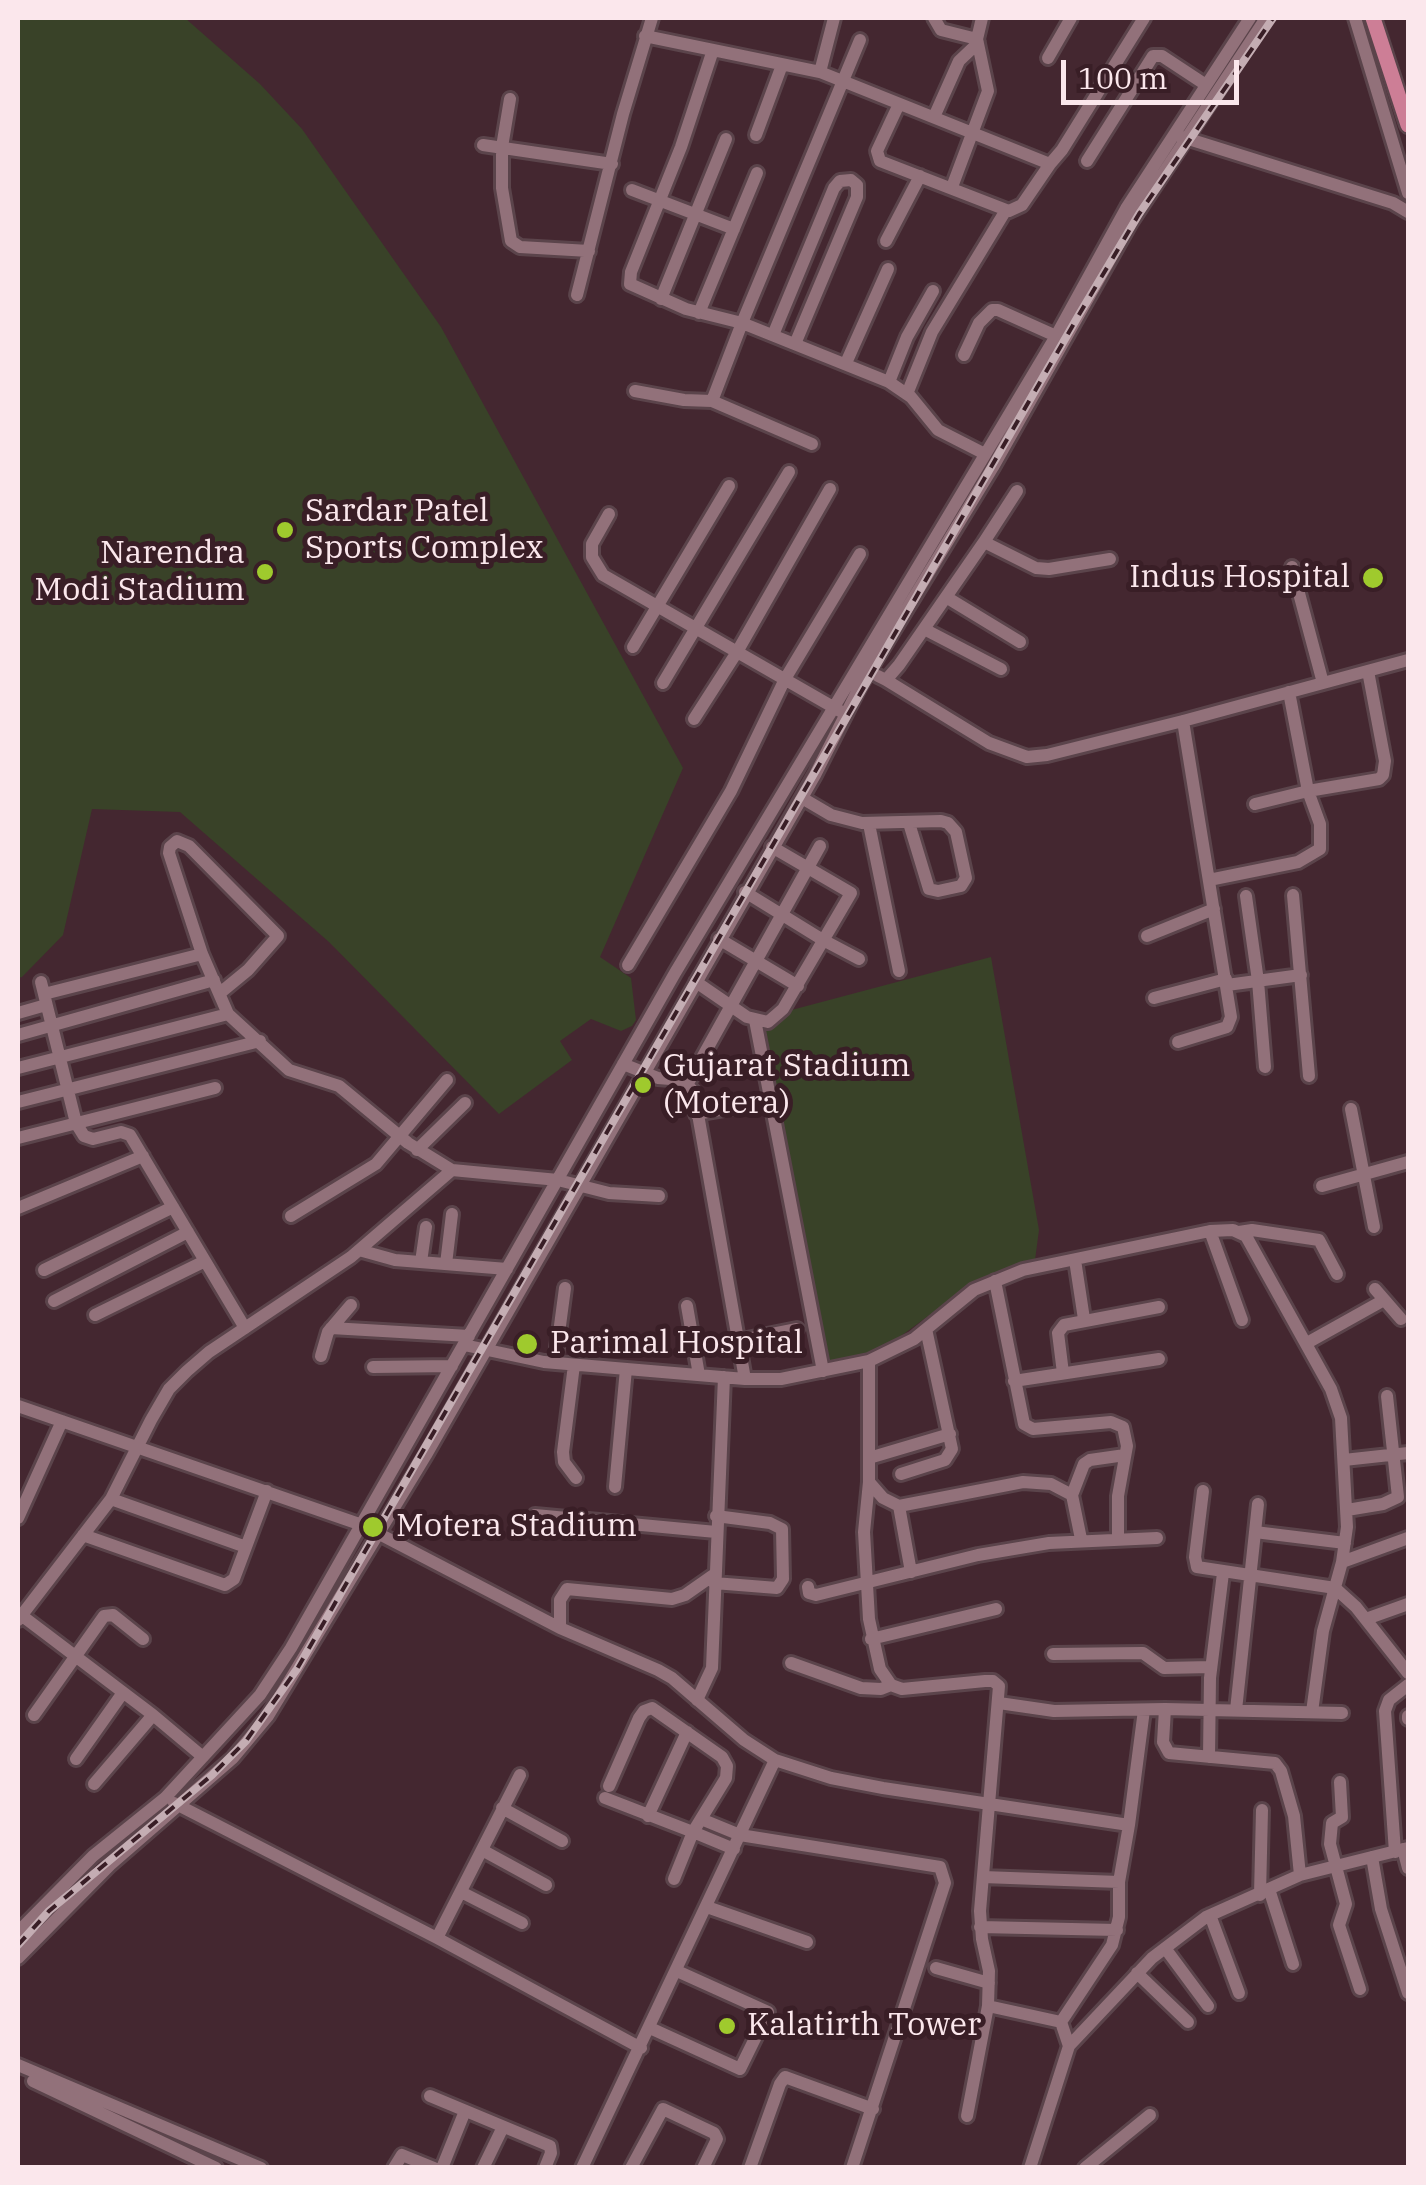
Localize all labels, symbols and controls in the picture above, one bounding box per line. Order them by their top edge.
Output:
scale bar [1066,40,1244,102]
text: 100 m [1078,58,1168,97]
place label: Sardar Patel Sports Complex [305,493,543,568]
marker: Sardar Patel Sports Complex [274,519,296,541]
place label: Narendra Modi Stadium [34,535,245,610]
place label: Indus Hospital [1129,559,1350,597]
marker: Narendra Modi Stadium [254,561,276,583]
marker: Indus Hospital [1360,565,1386,591]
place label: Gujarat Stadium (Motera) [663,1048,911,1123]
marker: Gujarat Stadium (Motera) [632,1074,654,1096]
place label: Parimal Hospital [550,1325,803,1363]
marker: Parimal Hospital [514,1331,540,1357]
place label: Motera Stadium [396,1508,637,1546]
marker: Motera Stadium [360,1514,386,1540]
place label: Kalatirth Tower [747,2007,981,2045]
marker: Kalatirth Tower [716,2015,738,2037]

